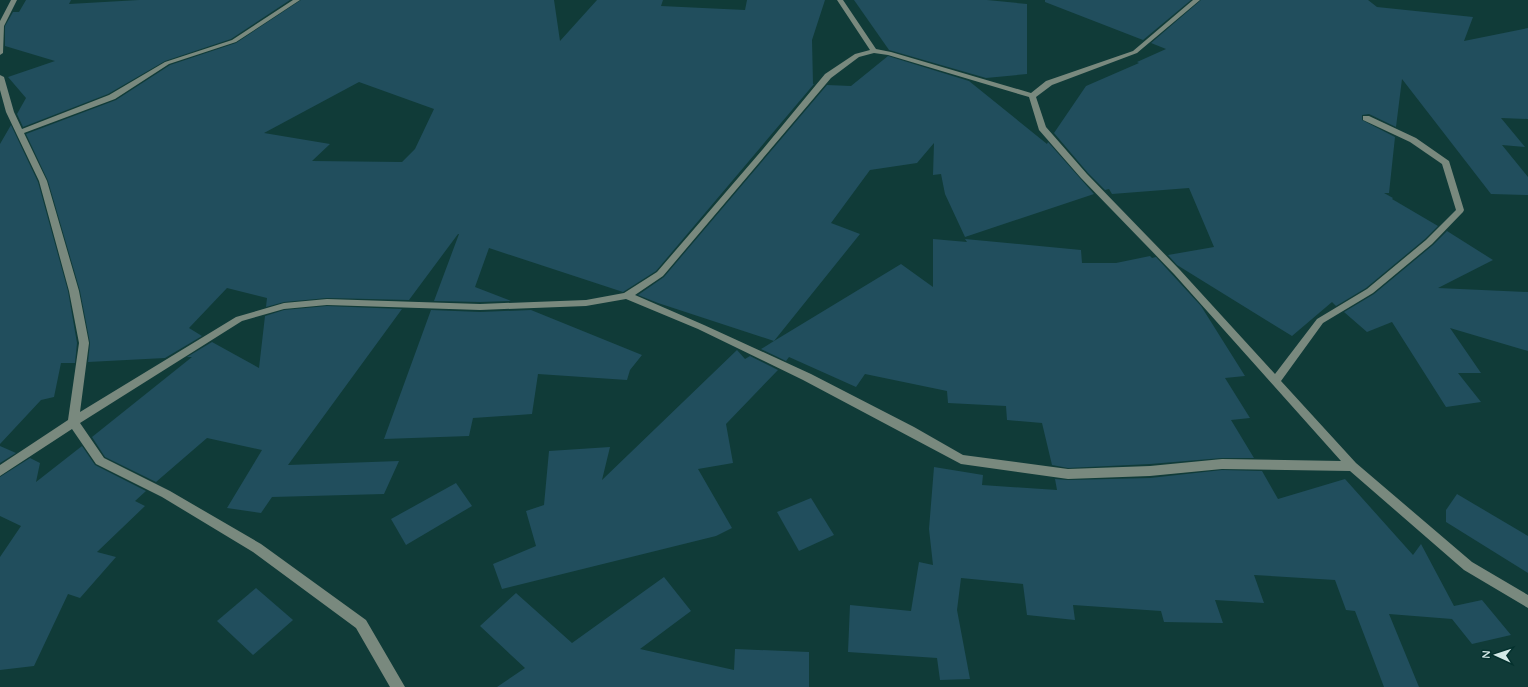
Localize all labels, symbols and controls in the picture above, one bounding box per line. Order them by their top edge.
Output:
north arrow [1476,635,1516,675]
text: N [1479,650,1493,659]

